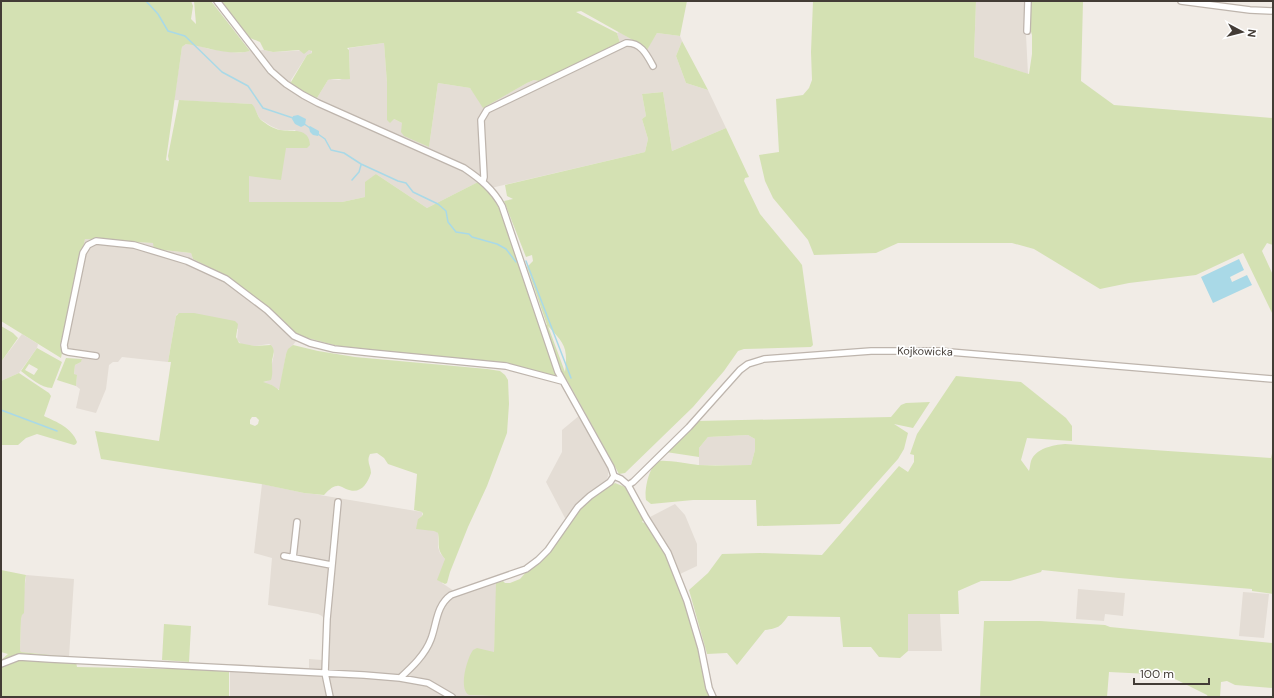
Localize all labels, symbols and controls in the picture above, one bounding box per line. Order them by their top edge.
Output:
north arrow [1222,12,1262,52]
text: N [1244,28,1259,38]
street label: Kojkowicka [897,344,953,358]
scale bar [1134,660,1209,686]
text: 100 m [1140,666,1174,682]

